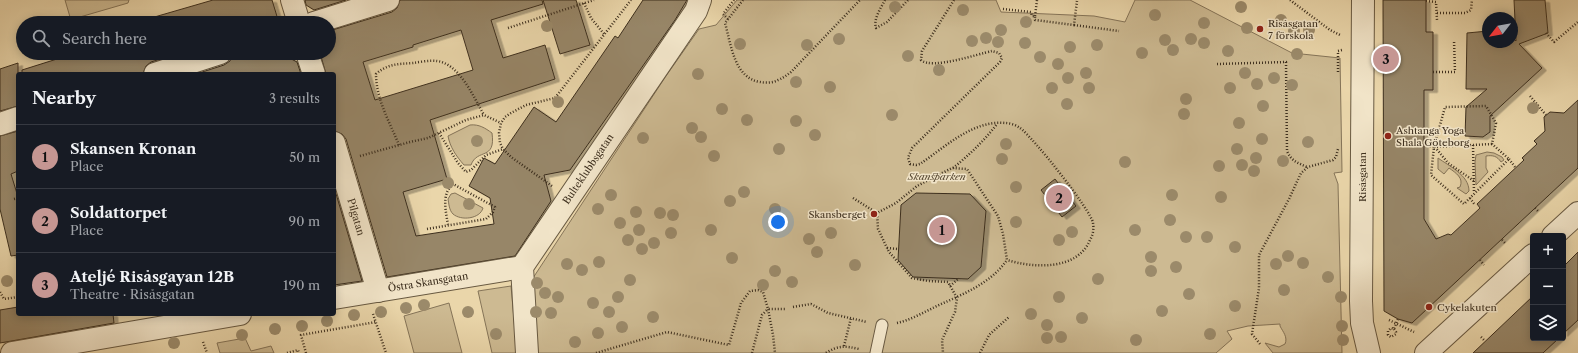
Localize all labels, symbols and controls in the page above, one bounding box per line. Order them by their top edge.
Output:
north arrow [1482,12,1518,48]
search box [16,16,336,60]
place label: Risåsgatan 7 förskola [1268,17,1319,42]
marker: Risåsgatan 7 förskola [1255,24,1265,34]
icon: search [30,27,52,49]
text: Search here [62,29,147,48]
pin: 3 [1373,44,1399,74]
text: Nearby [32,88,96,108]
text: 3 results [269,90,320,106]
place label: Ashtanga Yoga Shala Göteborg [1395,124,1470,149]
street label: Bulteklubbsgatan [560,131,617,207]
marker: Ashtanga Yoga Shala Göteborg [1383,131,1393,141]
text: Skansen Kronan [70,139,196,158]
text: 1 [42,149,48,165]
text: 50 m [289,149,320,165]
street label: Risåsgatan [1356,151,1369,202]
text: Place [70,158,103,174]
park label: Skansparken [907,170,966,183]
pin: 2 [1046,183,1072,213]
street label: Pilgatan [344,197,368,238]
text: Soldattorpet [70,203,167,222]
place label: Skansberget [808,208,866,221]
marker: Skansberget [869,209,879,219]
your location [768,212,788,232]
text: 2 [41,213,49,229]
text: 90 m [289,213,320,229]
pin: 1 [929,215,955,245]
text: Place [70,222,103,238]
map controls [1530,233,1566,341]
button: + [1530,233,1566,269]
text: Ateljé Risåsgayan 12B [70,267,234,286]
street label: Östra Skansgatan [387,269,470,295]
button: − [1530,269,1566,305]
text: 3 [41,277,49,293]
text: 190 m [283,277,320,293]
text: Theatre · Risåsgatan [70,286,195,302]
place label: Cykelakuten [1437,301,1498,314]
marker: Cykelakuten [1424,302,1434,312]
button: layers [1530,305,1566,341]

